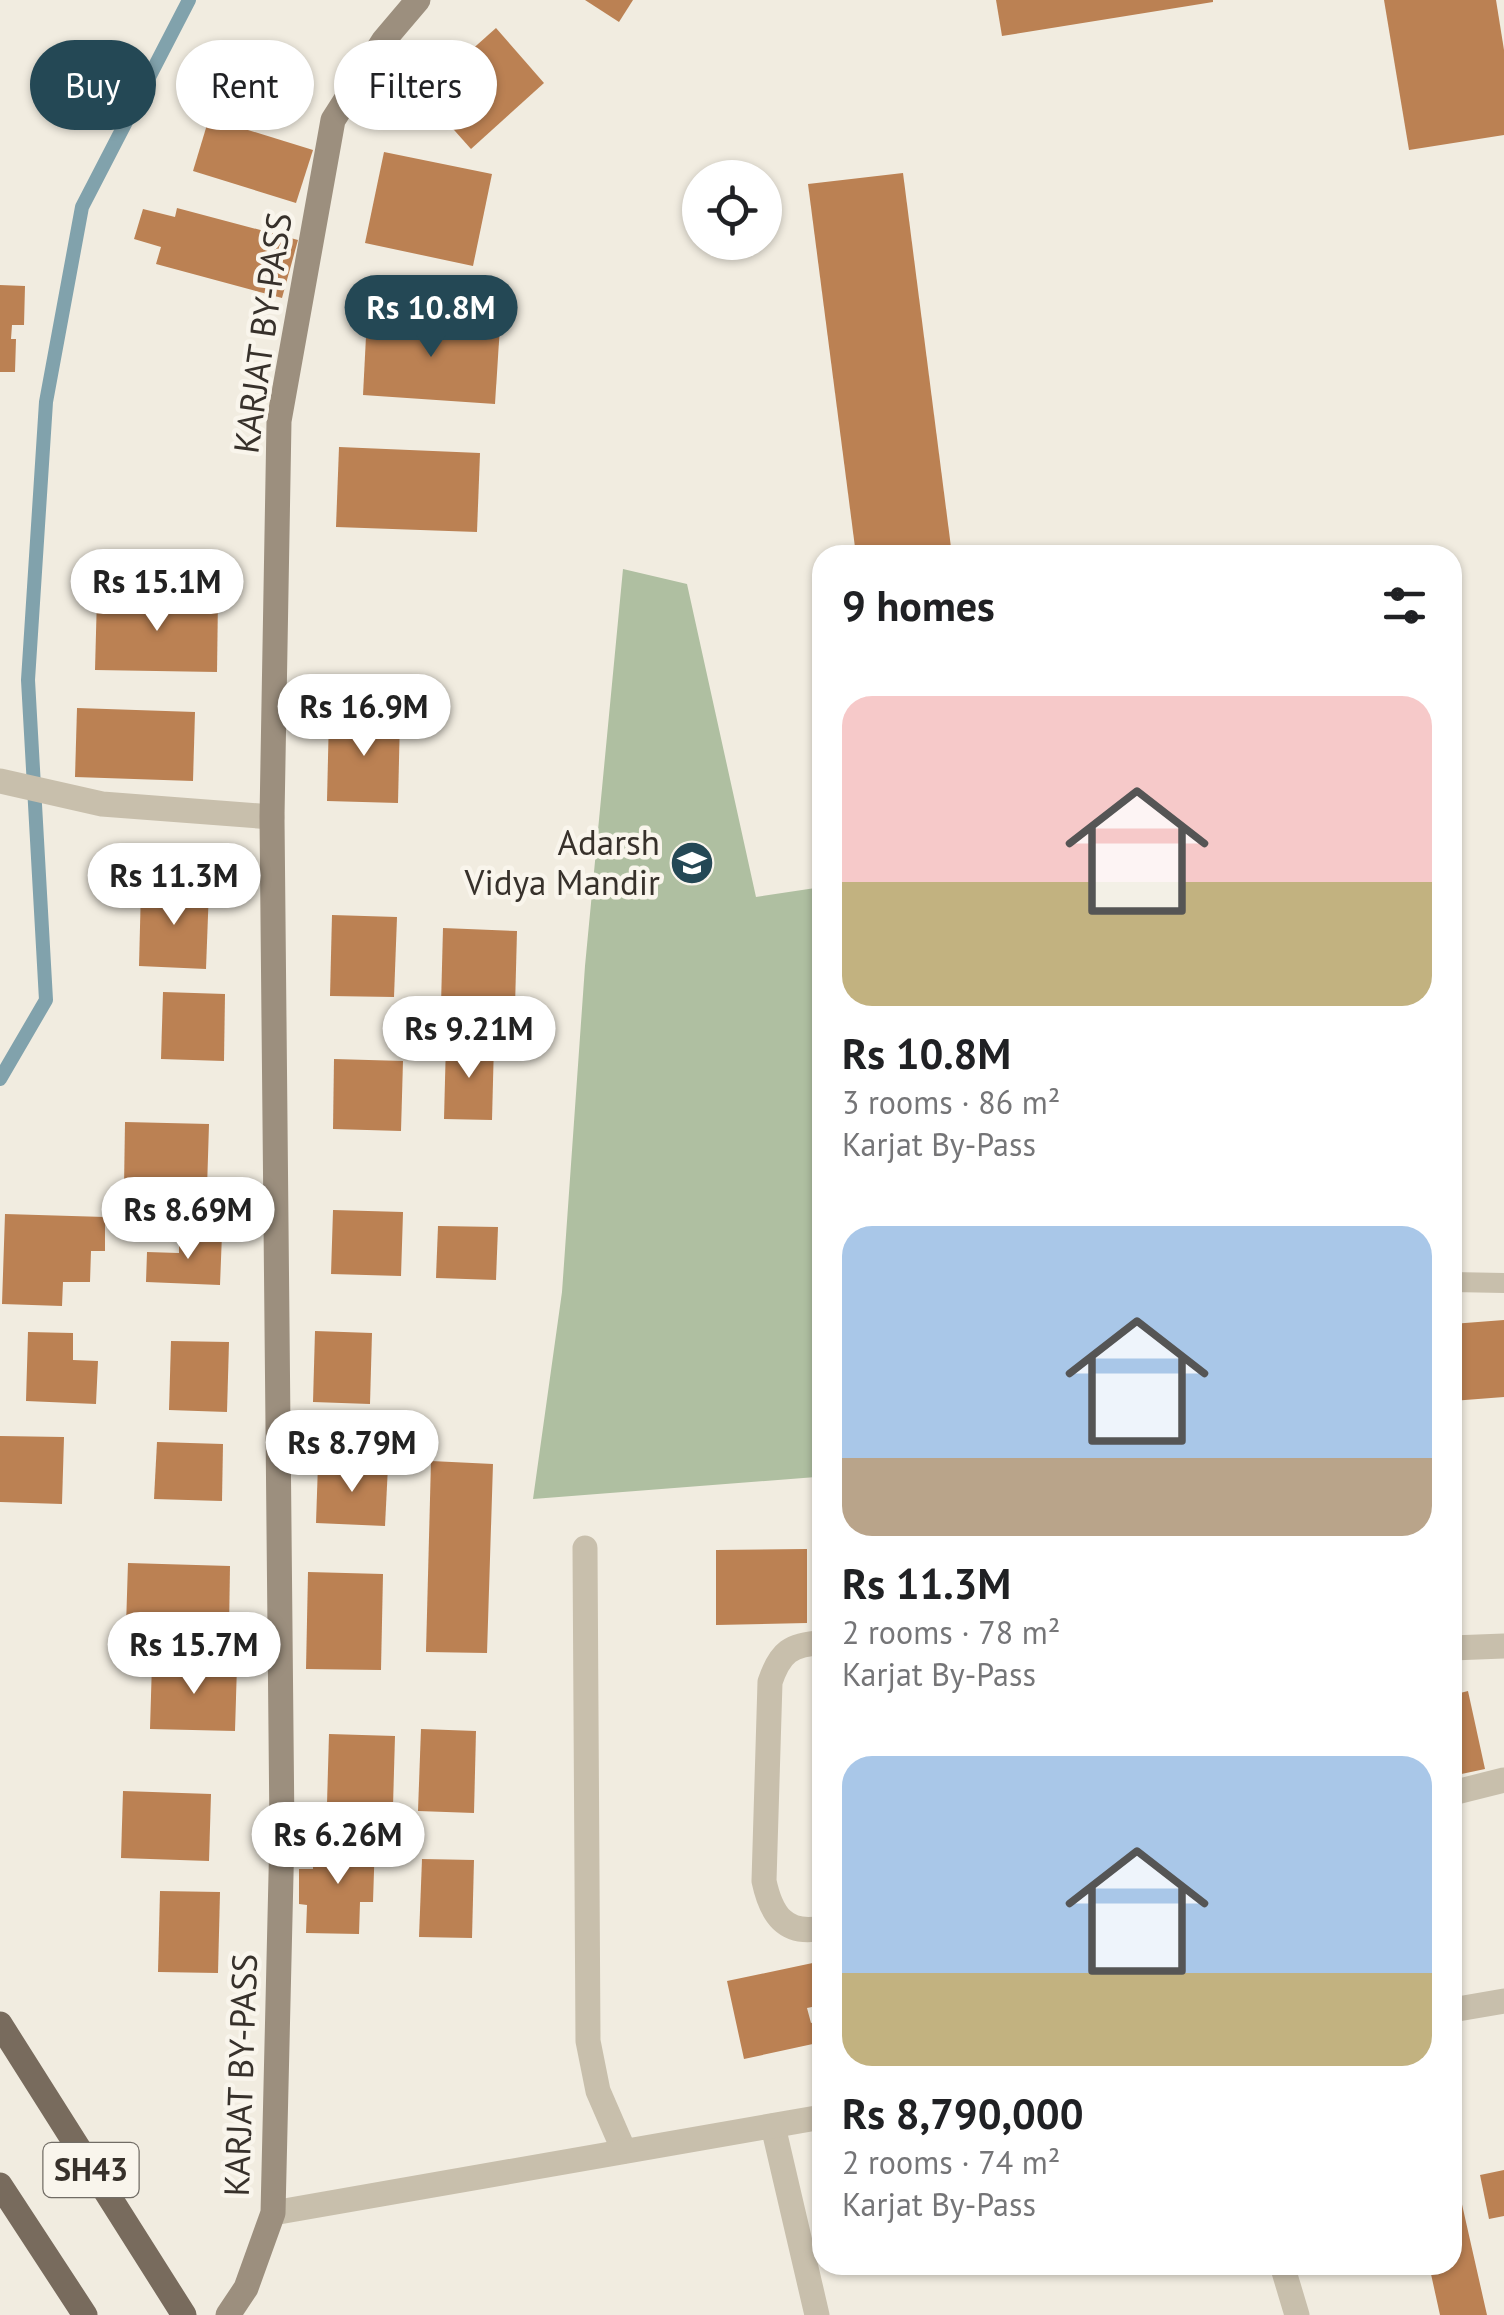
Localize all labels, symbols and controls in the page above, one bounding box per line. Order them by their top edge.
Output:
chip: Buy [30,40,156,130]
chip: Rent [176,40,314,130]
chip: Filters [334,40,497,130]
map controls [682,160,782,260]
button: locate [682,160,782,260]
street label: KARJAT BY-PASS [222,209,302,456]
pin: Rs 10.8M [328,275,534,360]
text: Rs 10.8M [367,286,495,328]
pin: Rs 15.1M [54,549,260,634]
text: Rs 15.1M [93,560,221,602]
text: 9 homes [842,578,995,633]
icon: filters [1377,578,1432,633]
pin: Rs 16.9M [261,674,467,759]
text: Rs 16.9M [300,685,428,727]
icon: home [1047,761,1227,941]
place label: Adarsh Vidya Mandir [464,819,660,905]
school or university icon: Adarsh Vidya Mandir [669,840,715,886]
pin: Rs 11.3M [71,843,277,928]
text: Rs 11.3M [110,854,238,896]
pin: Rs 9.21M [366,996,572,1081]
text: Rs 9.21M [405,1007,533,1049]
text: Rs 10.8M [842,1026,1011,1081]
text: 3 rooms · 86 m² [842,1081,1060,1123]
text: Karjat By-Pass [842,1123,1036,1165]
pin: Rs 8.69M [85,1177,291,1262]
text: Rs 8.69M [124,1188,252,1230]
icon: home [1047,1291,1227,1471]
pin: Rs 8.79M [249,1410,455,1495]
text: Rs 8.79M [288,1421,416,1463]
text: Rs 11.3M [842,1556,1011,1611]
text: 2 rooms · 78 m² [842,1611,1060,1653]
pin: Rs 15.7M [91,1612,297,1697]
text: Rs 15.7M [130,1623,258,1665]
text: Karjat By-Pass [842,1653,1036,1695]
pin: Rs 6.26M [235,1802,441,1887]
text: Rs 6.26M [274,1813,402,1855]
icon: home [1047,1821,1227,2001]
street label: KARJAT BY-PASS [213,1953,267,2197]
text: Rs 8,790,000 [842,2086,1084,2141]
text: 2 rooms · 74 m² [842,2141,1060,2183]
road number: SH43 [44,2143,138,2197]
text: Karjat By-Pass [842,2183,1036,2225]

